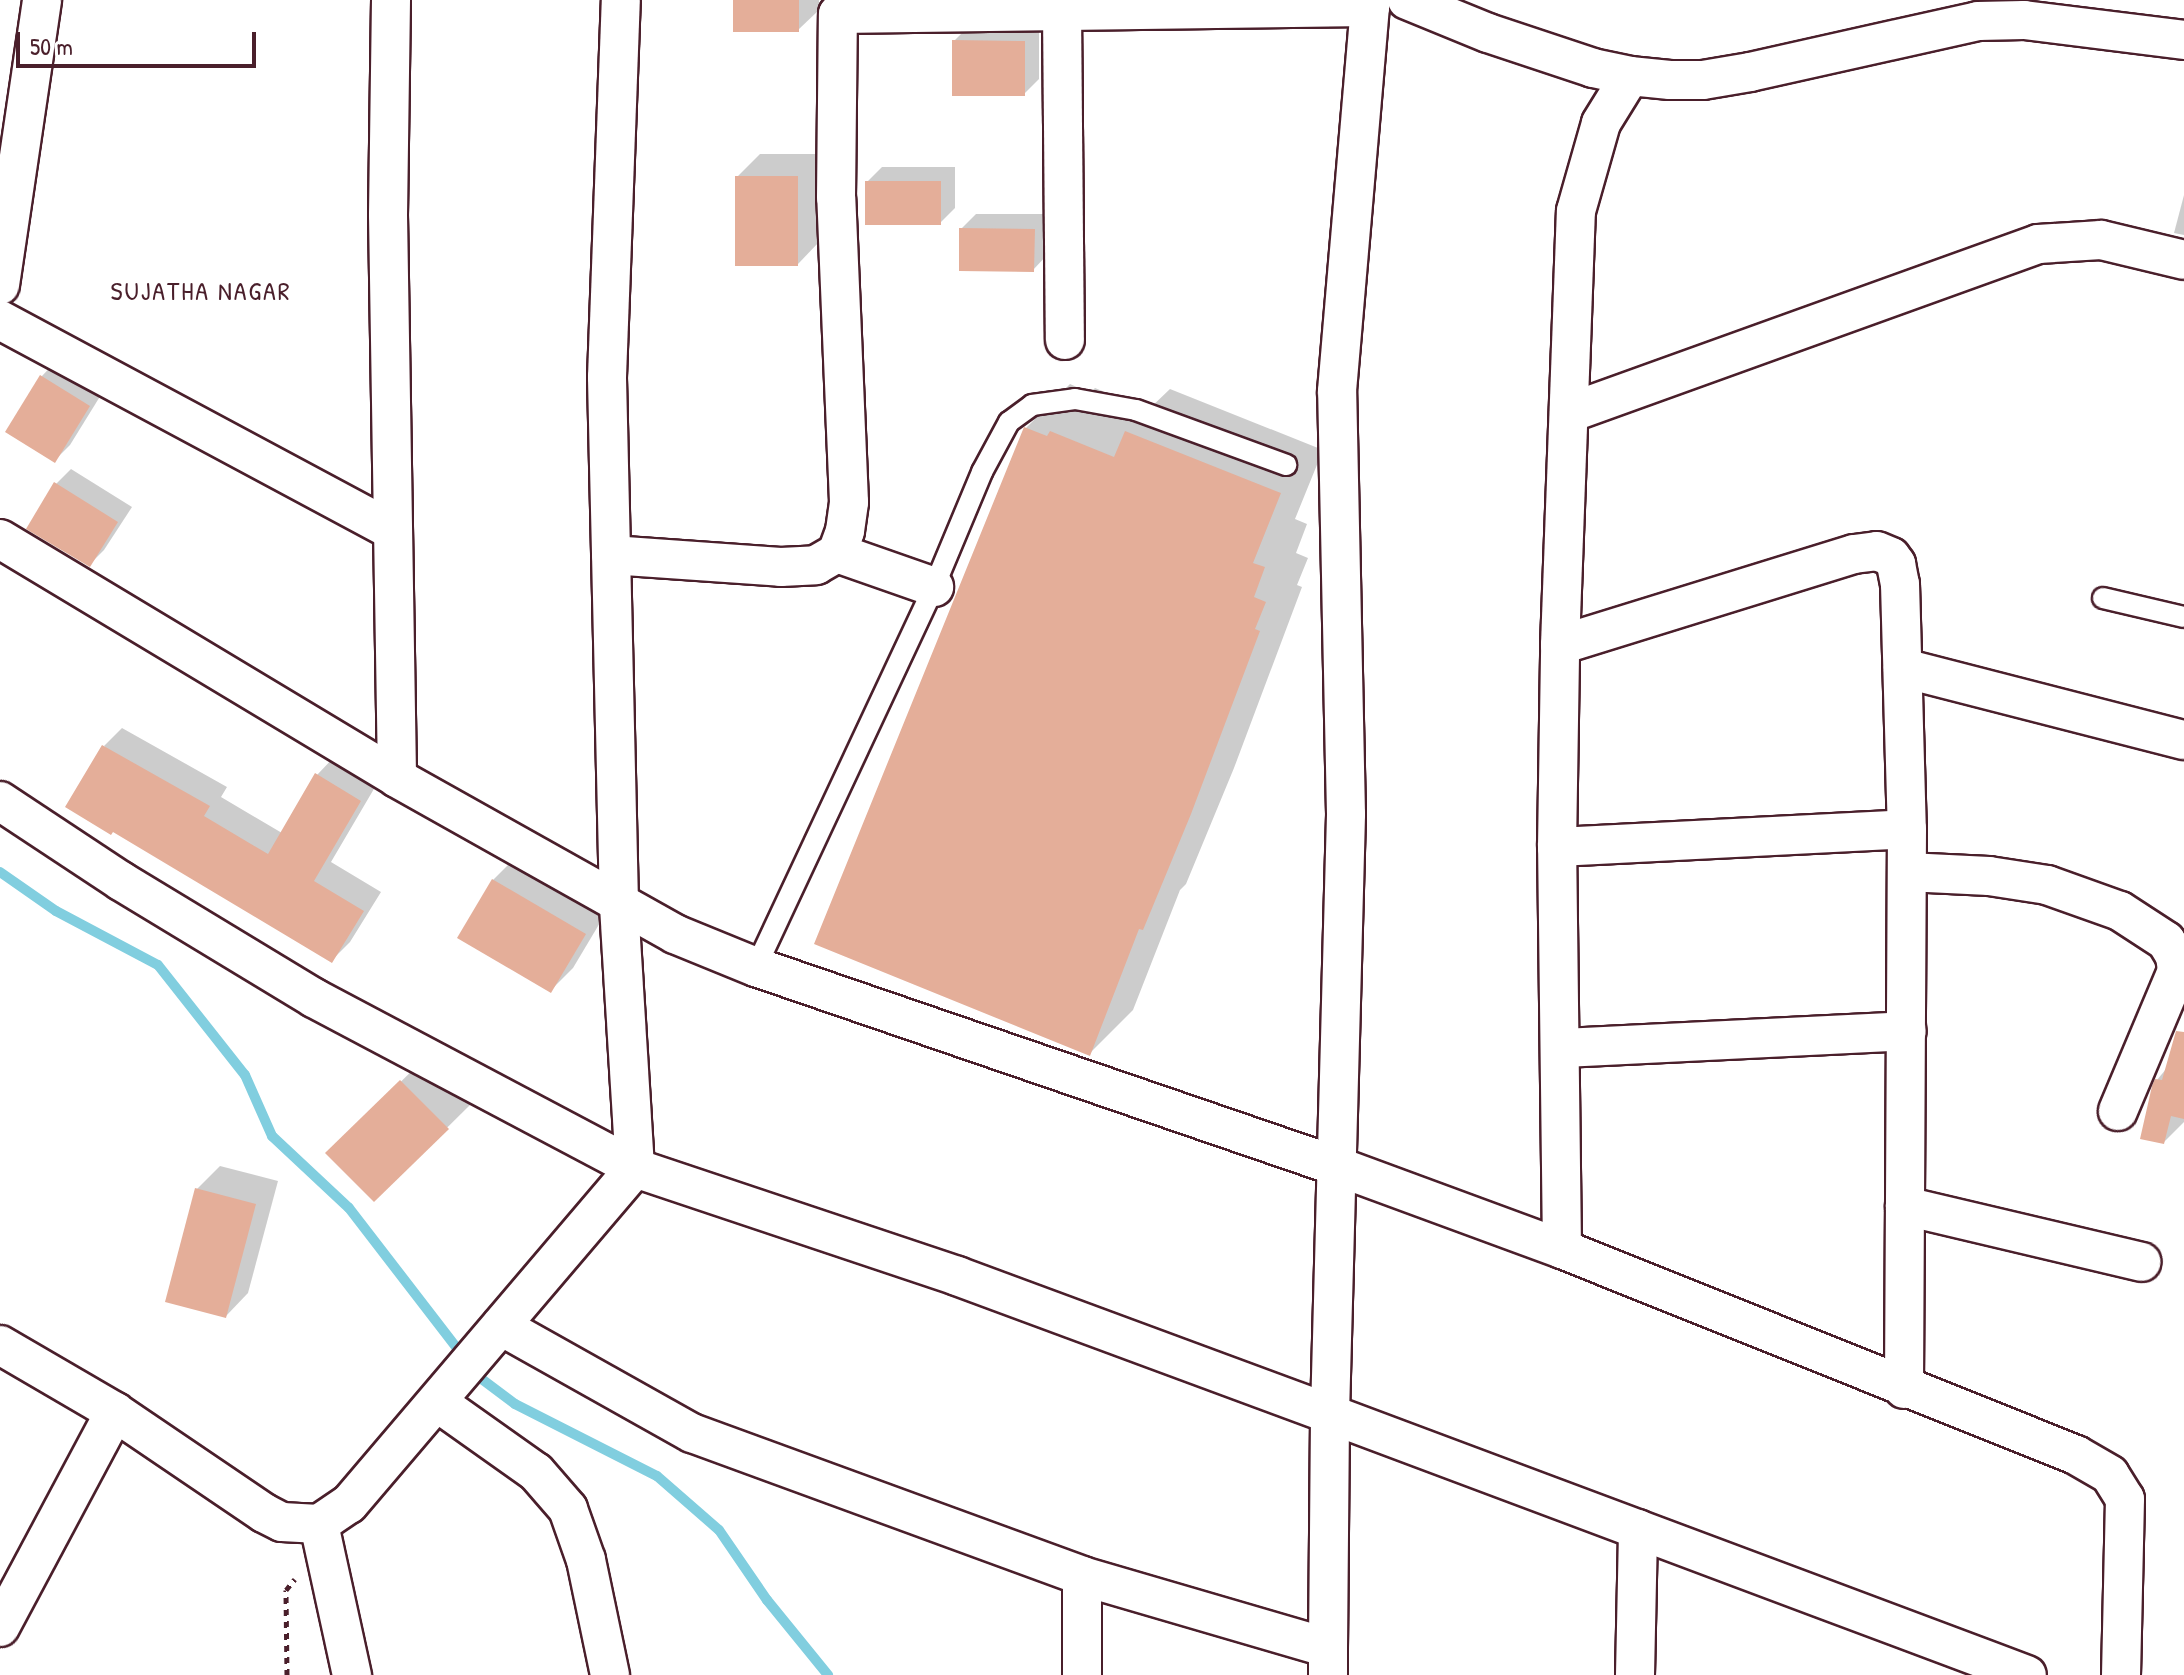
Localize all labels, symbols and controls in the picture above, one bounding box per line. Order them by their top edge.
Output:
scale bar [20,16,260,66]
text: 50 m [30,30,73,62]
district label: SUJATHA NAGAR [110,275,292,307]

